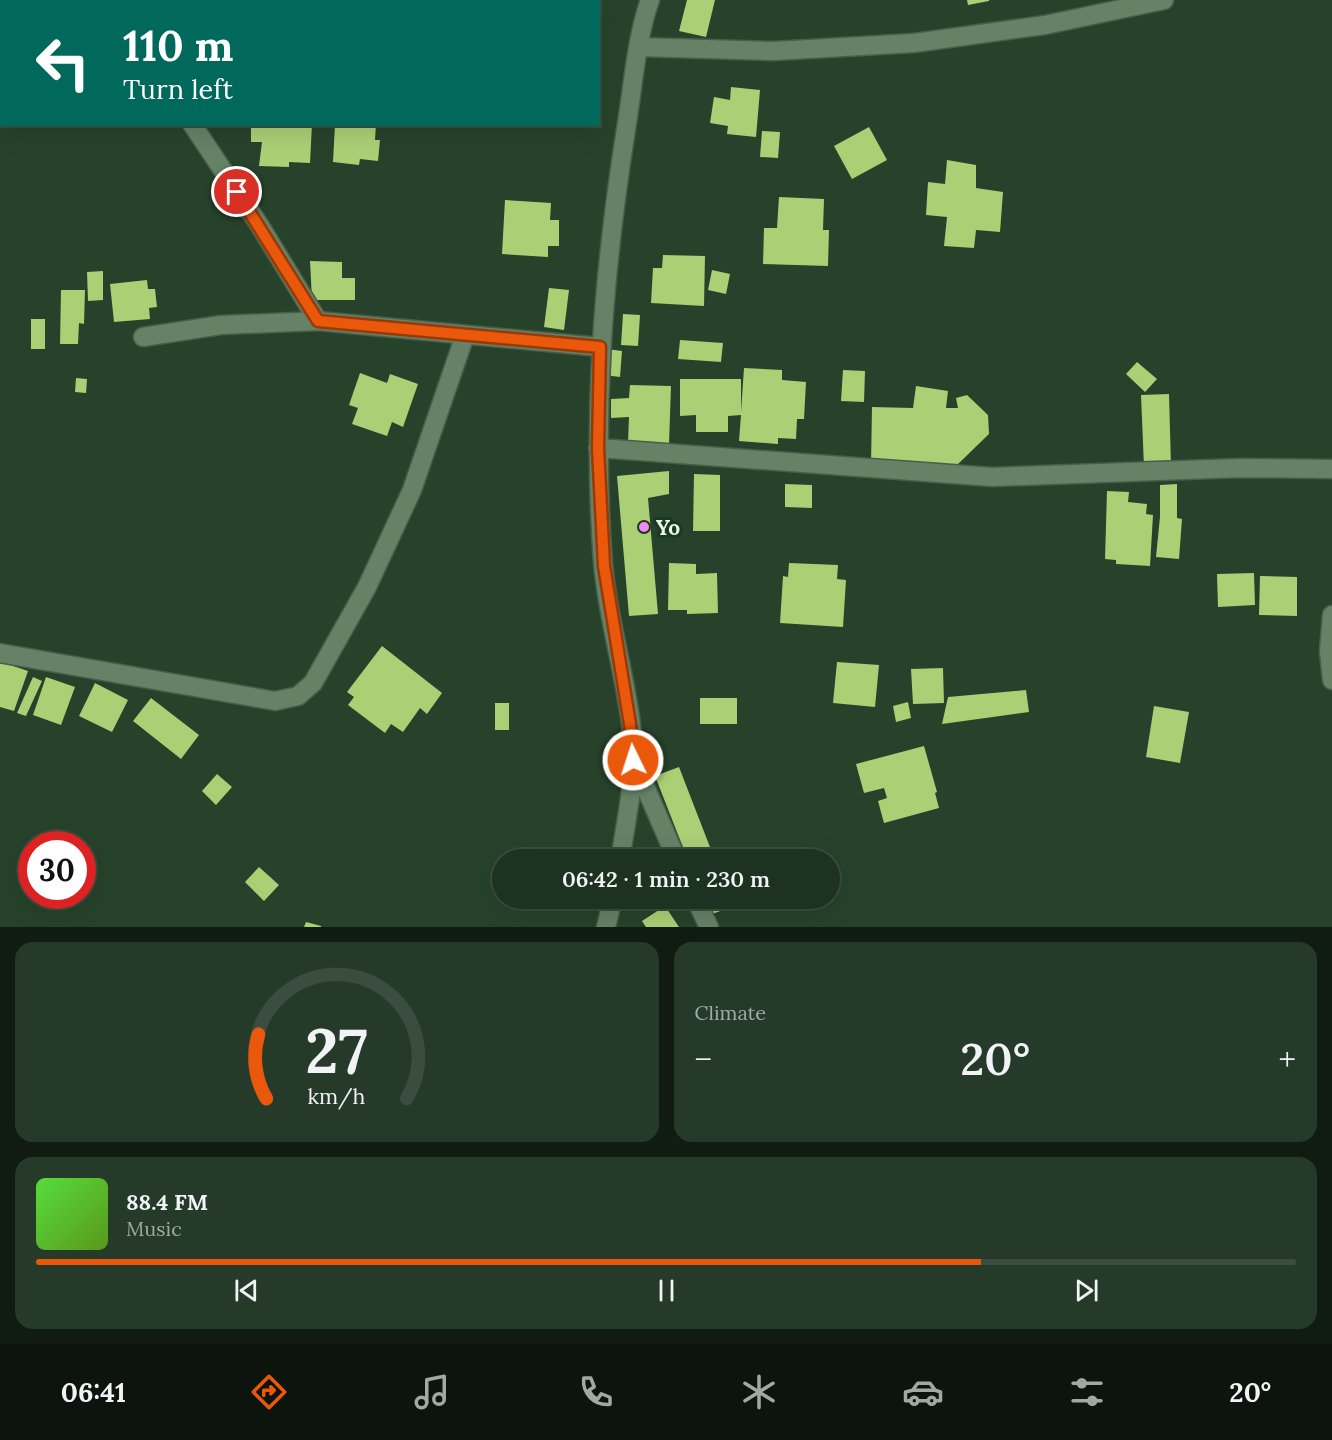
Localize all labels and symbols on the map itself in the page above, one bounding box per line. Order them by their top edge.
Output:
pin [211,166,262,217]
place label: Yo [656,514,680,541]
marker: Yo [637,520,651,534]
position arrow [601,728,665,792]
speed limit sign: 30 [18,831,96,909]

